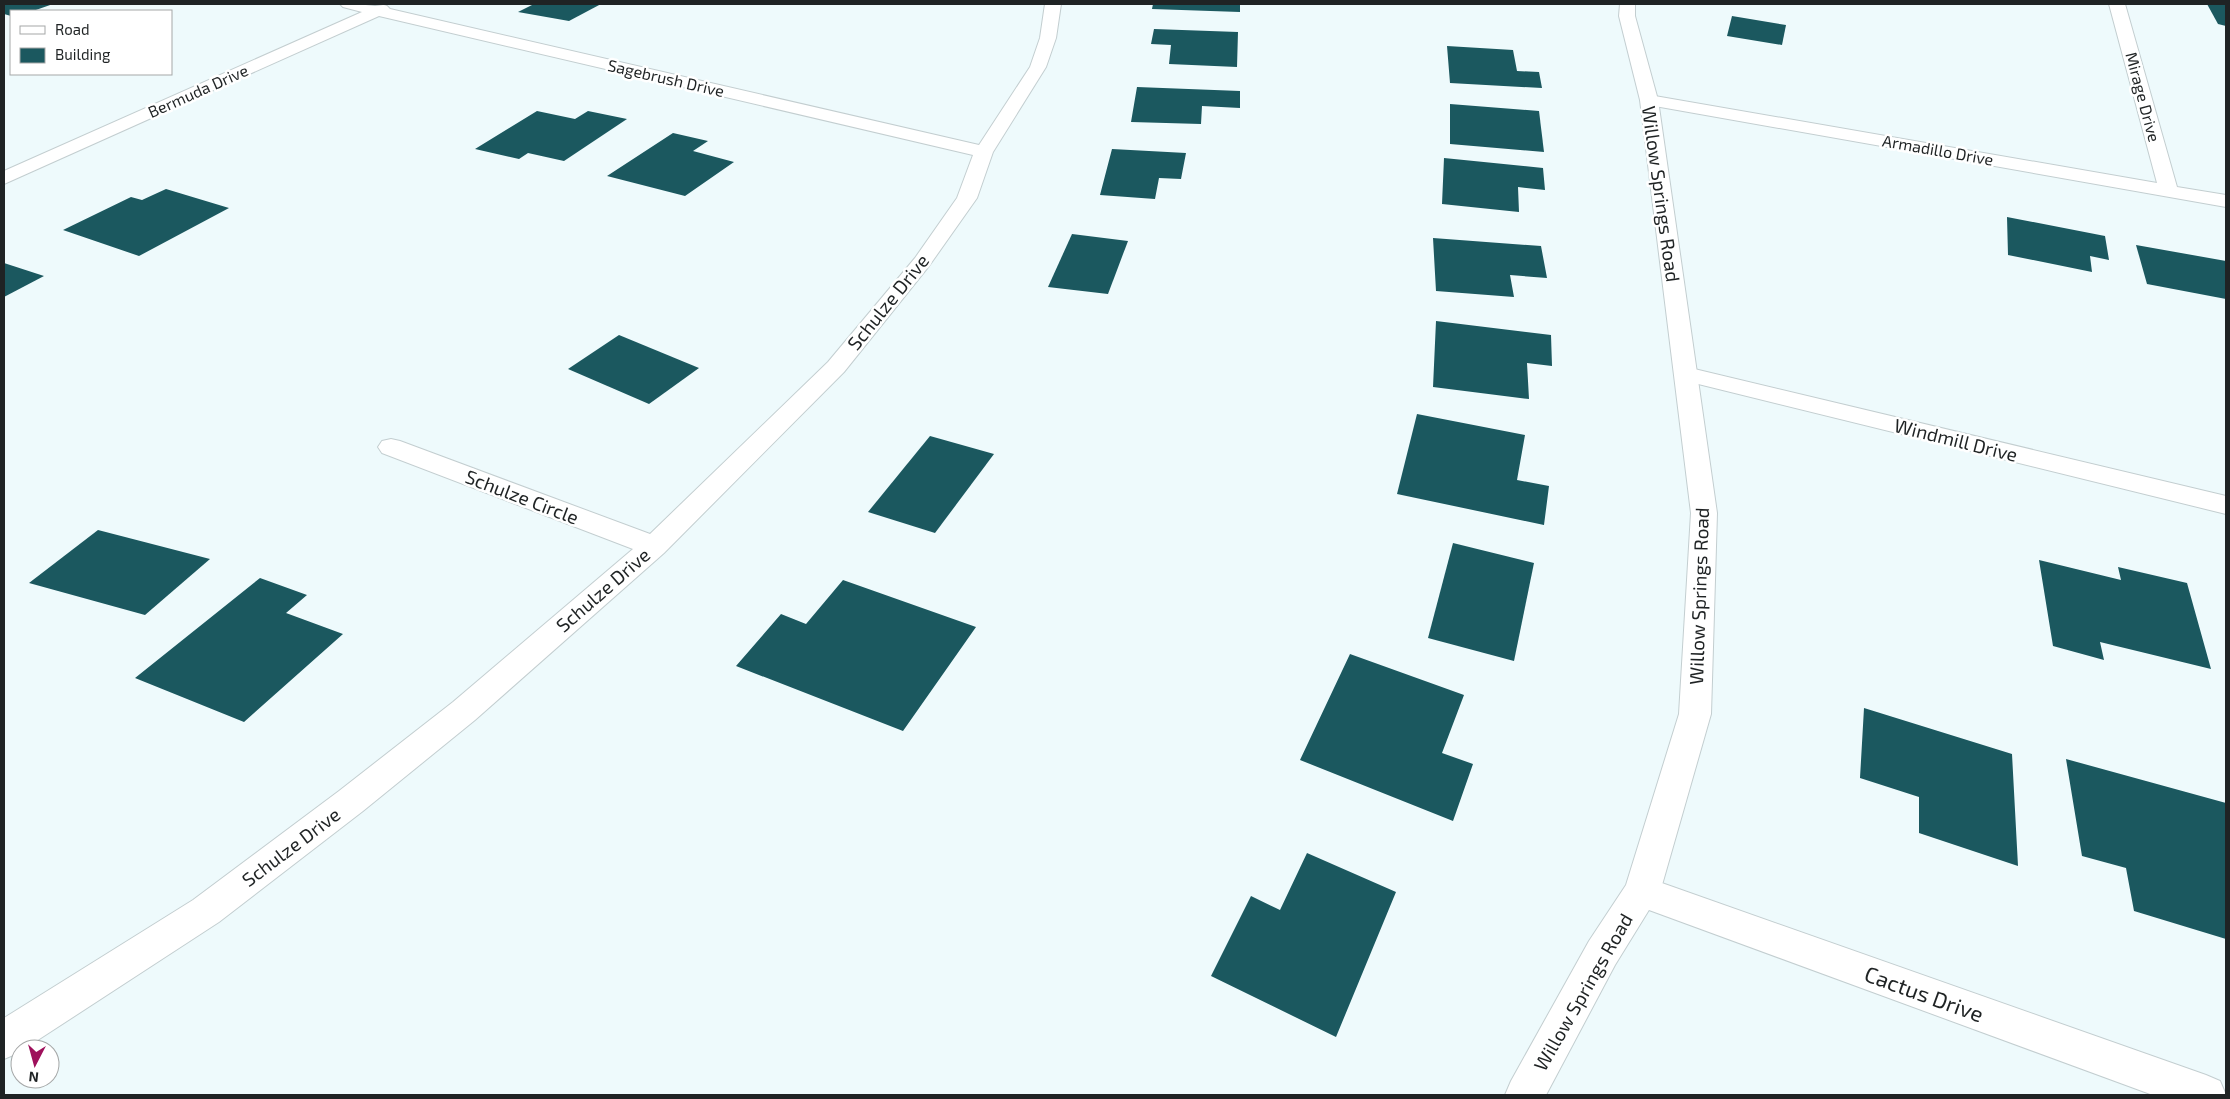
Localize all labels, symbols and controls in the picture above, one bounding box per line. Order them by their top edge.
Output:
legend [10,10,172,75]
text: Road [55,20,90,38]
text: Building [55,45,111,63]
street label: Mirage Drive [2122,50,2165,144]
street label: Sagebrush Drive [606,55,726,100]
street label: Bermuda Drive [145,60,251,121]
street label: Willow Springs Road [1638,104,1685,283]
street label: Armadillo Drive [1881,130,1995,169]
street label: Schulze Drive [842,249,933,354]
street label: Windmill Drive [1892,413,2020,466]
street label: Schulze Circle [462,464,582,529]
street label: Willow Springs Road [1684,507,1713,685]
street label: Schulze Drive [551,543,654,637]
street label: Schulze Drive [237,802,344,891]
street label: Willow Springs Road [1528,909,1637,1074]
street label: Cactus Drive [1861,960,1987,1027]
north arrow [10,1039,60,1089]
text: N [28,1068,40,1086]

